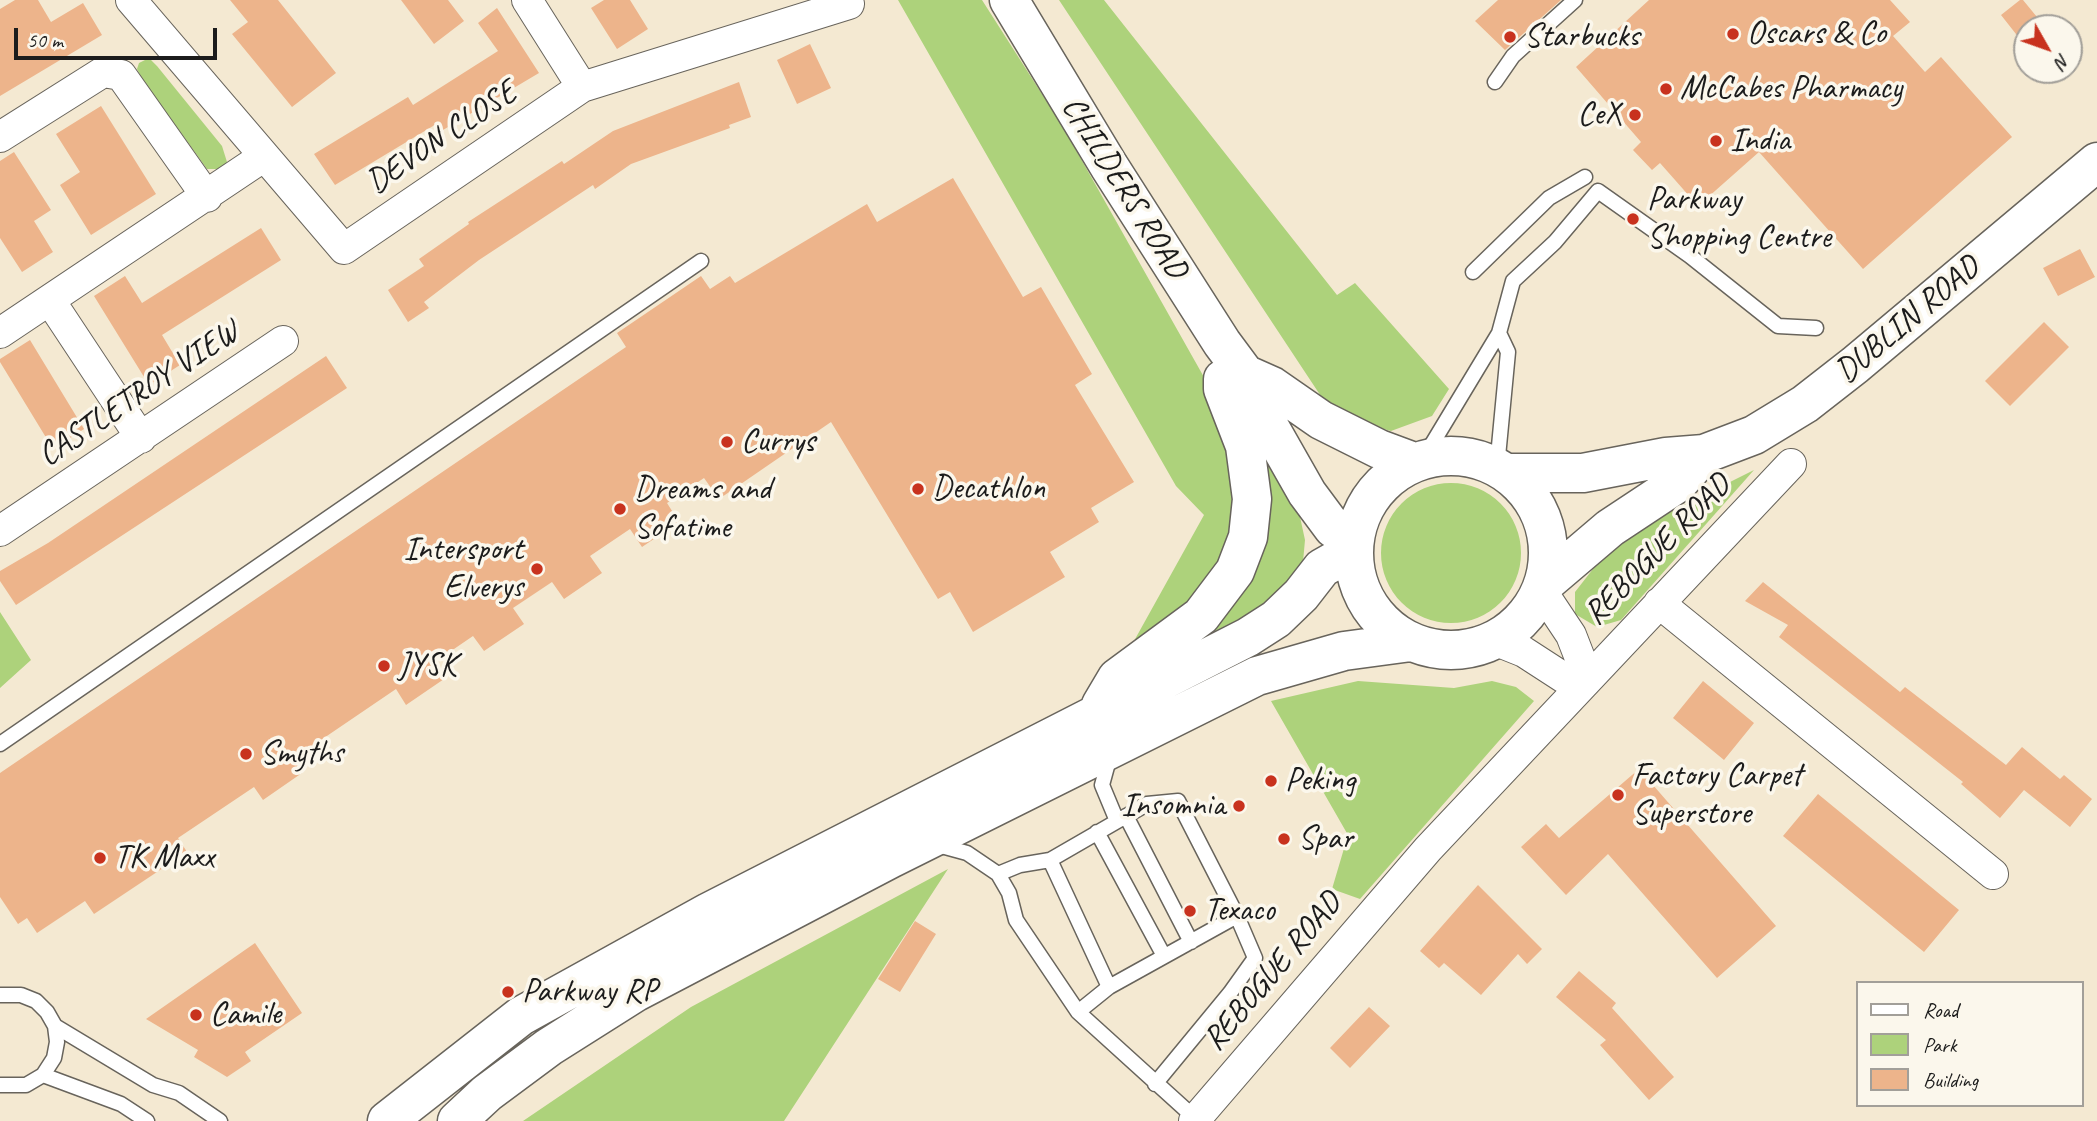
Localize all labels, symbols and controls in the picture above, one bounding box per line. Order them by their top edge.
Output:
scale bar [18,14,220,58]
place label: Oscars & Co [1747,14,1886,54]
north arrow [2013,14,2083,84]
place label: Starbucks [1524,17,1639,57]
marker: Oscars & Co [1725,26,1741,42]
text: 50 m [27,27,63,53]
marker: Starbucks [1502,29,1518,45]
text: N [2050,49,2076,73]
place label: McCabes Pharmacy [1680,69,1902,109]
street label: DEVON CLOSE [359,73,525,203]
marker: McCabes Pharmacy [1658,81,1674,97]
street label: CHILDERS ROAD [1052,90,1196,286]
place label: CeX [1577,95,1621,135]
marker: CeX [1627,107,1643,123]
place label: India [1730,121,1790,161]
marker: India [1708,133,1724,149]
place label: Parkway Shopping Centre [1647,180,1831,258]
marker: Parkway Shopping Centre [1625,211,1641,227]
street label: DUBLIN ROAD [1828,248,1988,392]
street label: CASTLETROY VIEW [31,312,247,476]
place label: Currys [741,422,815,462]
marker: Currys [719,434,735,450]
street label: REBOGUE ROAD [1576,466,1740,634]
place label: Decathlon [932,469,1045,509]
place label: Dreams and Sofatime [634,470,771,548]
marker: Decathlon [910,481,926,497]
marker: Dreams and Sofatime [612,501,628,517]
place label: Intersport Elverys [404,530,523,608]
marker: Intersport Elverys [529,561,545,577]
place label: JYSK [398,646,457,686]
marker: JYSK [376,658,392,674]
place label: Smyths [260,734,343,774]
marker: Smyths [238,746,254,762]
place label: Factory Carpet Superstore [1632,756,1802,834]
place label: Peking [1285,761,1355,801]
marker: Peking [1263,773,1279,789]
place label: Insomnia [1121,786,1225,826]
marker: Factory Carpet Superstore [1610,787,1626,803]
marker: Insomnia [1231,798,1247,814]
place label: Spar [1298,819,1353,859]
marker: Spar [1276,831,1292,847]
place label: TK Maxx [114,838,214,878]
marker: TK Maxx [92,850,108,866]
street label: REBOGUE ROAD [1195,885,1351,1059]
place label: Texaco [1204,891,1275,931]
marker: Texaco [1182,903,1198,919]
place label: Parkway RP [522,972,657,1012]
legend [1856,981,2083,1107]
marker: Parkway RP [500,984,516,1000]
place label: Camile [210,995,281,1035]
text: Road [1923,997,1958,1023]
marker: Camile [188,1007,204,1023]
text: Park [1923,1032,1956,1058]
text: Building [1923,1067,1978,1093]

